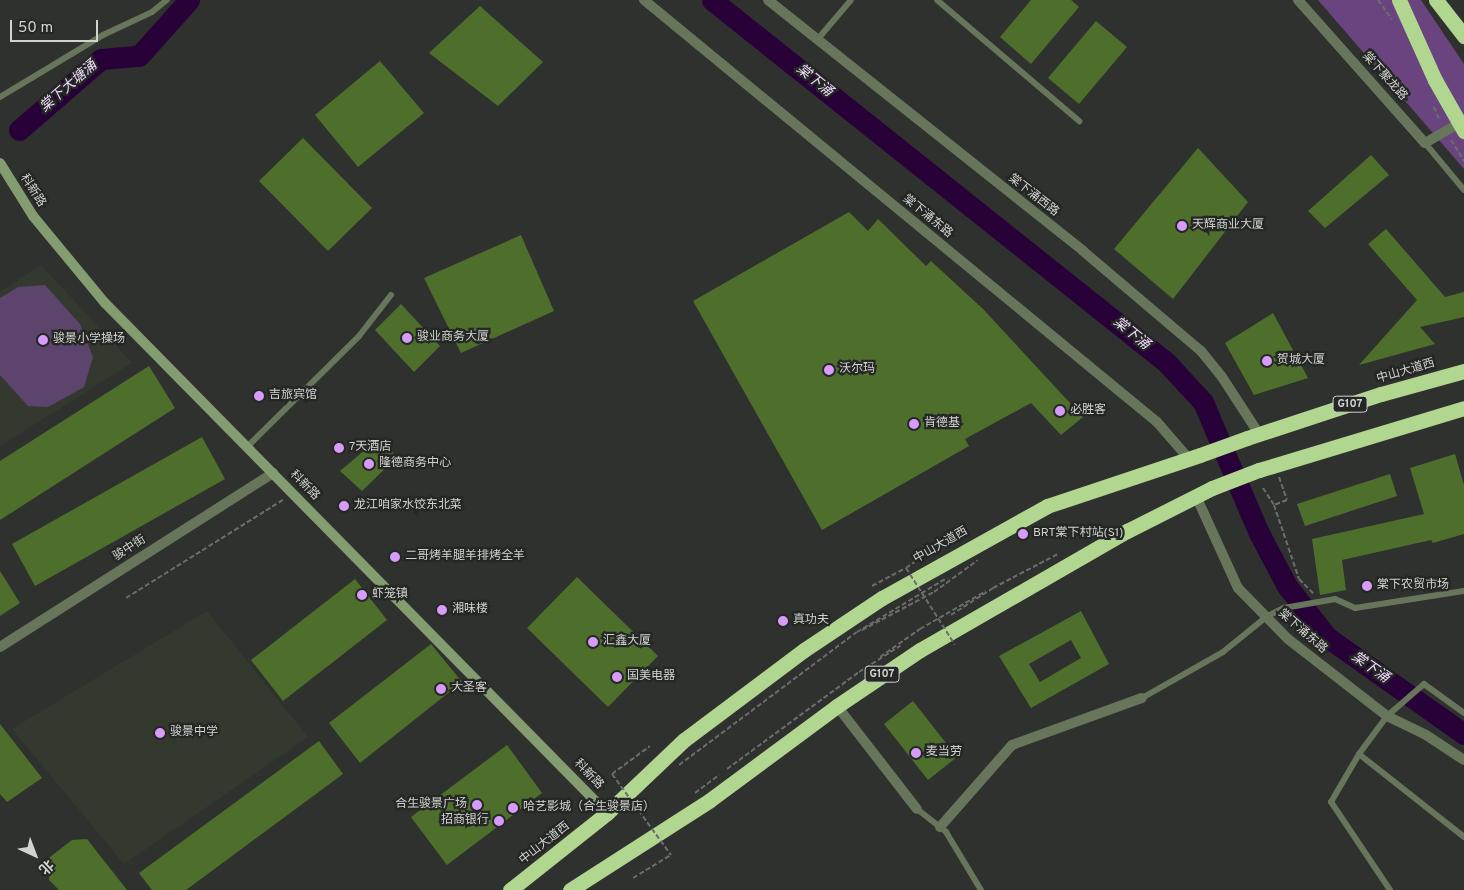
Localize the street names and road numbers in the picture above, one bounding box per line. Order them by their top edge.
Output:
street label: 棠下聚龙路 [1359,50,1409,104]
street label: 科新路 [16,172,48,210]
street label: 棠下涌西路 [1005,172,1061,220]
street label: 棠下涌东路 [899,193,955,241]
street label: 中山大道西 [1375,357,1437,387]
road number: G107 [1332,396,1368,412]
street label: 科新路 [286,468,322,504]
street label: 中山大道西 [911,525,971,567]
street label: 骏中街 [111,533,149,565]
street label: 棠下涌东路 [1275,607,1329,657]
road number: G107 [864,666,900,682]
street label: 科新路 [570,757,606,793]
street label: 中山大道西 [517,820,573,868]

